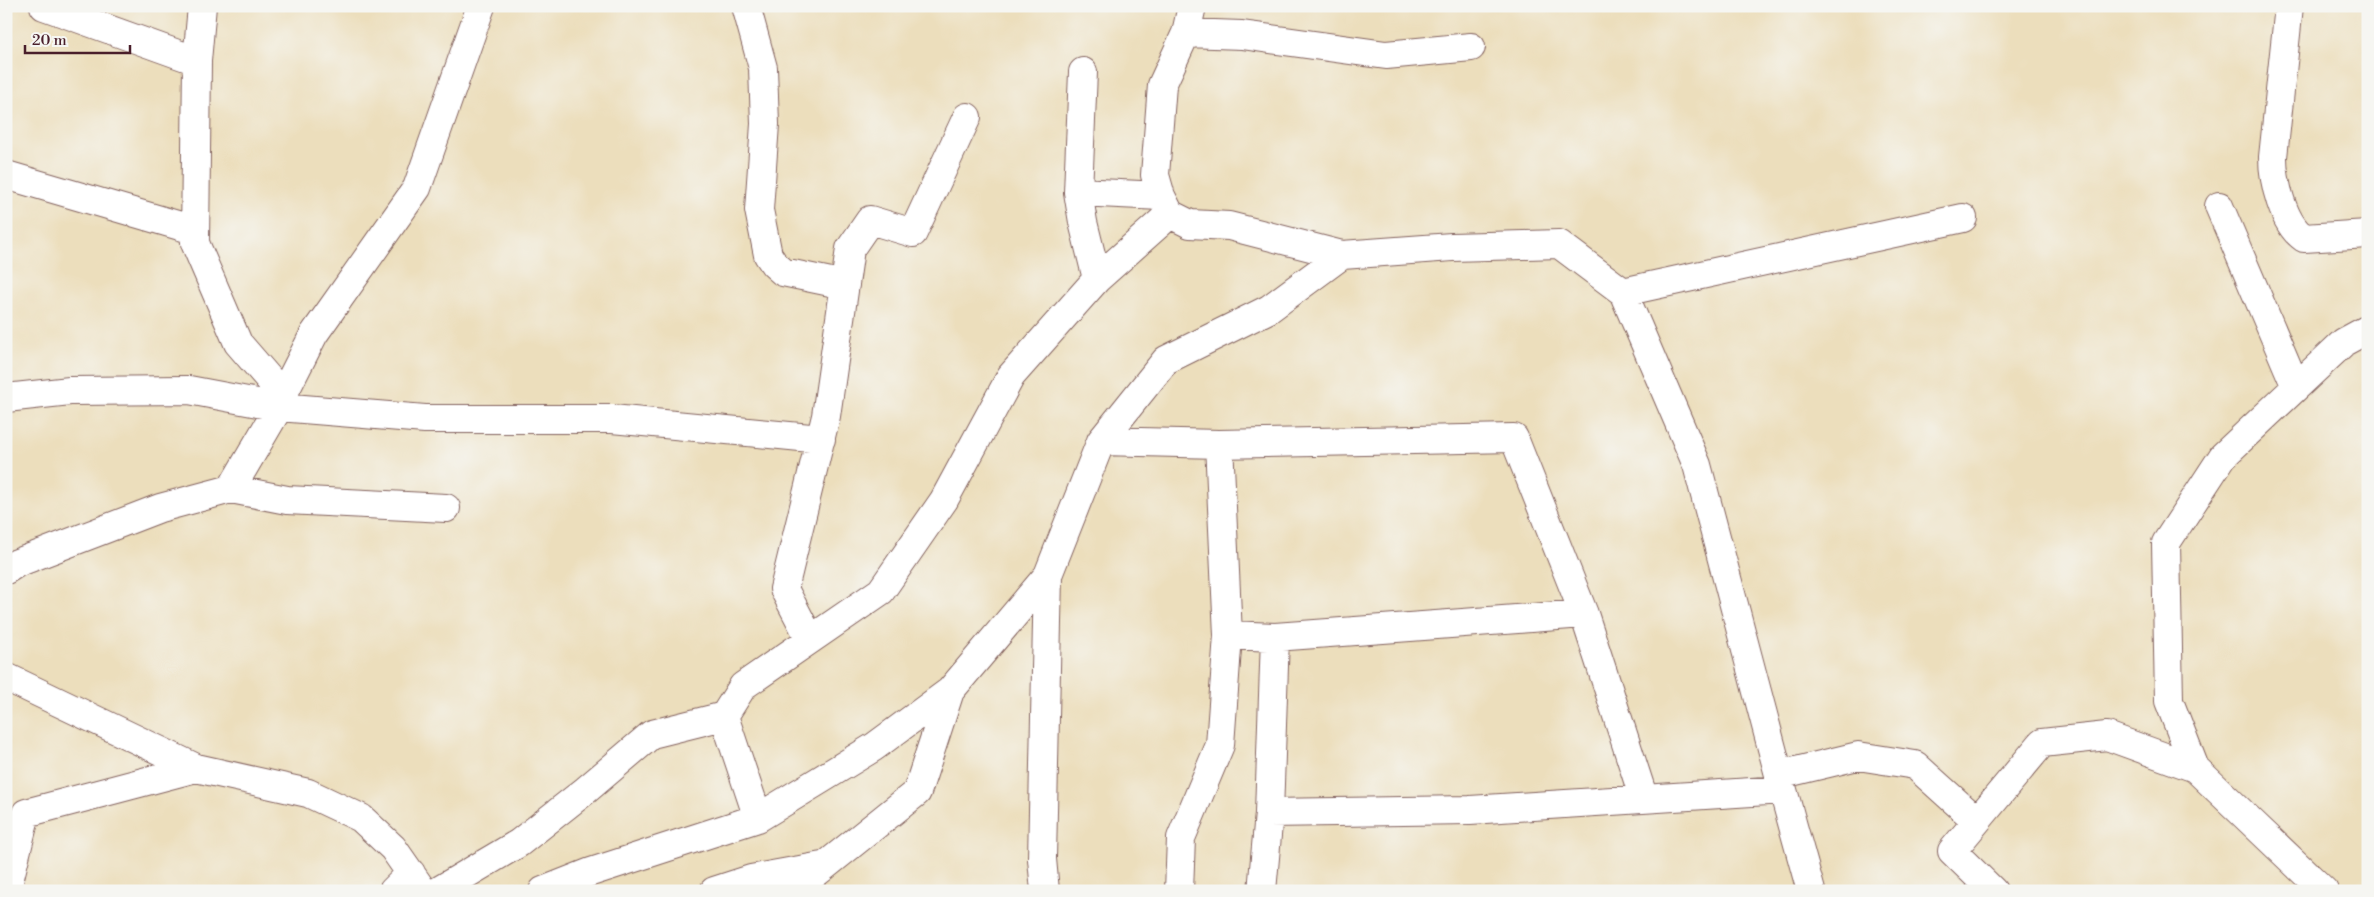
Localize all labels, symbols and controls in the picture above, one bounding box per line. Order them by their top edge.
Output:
scale bar [25,22,130,54]
text: 20 m [32,31,67,50]

